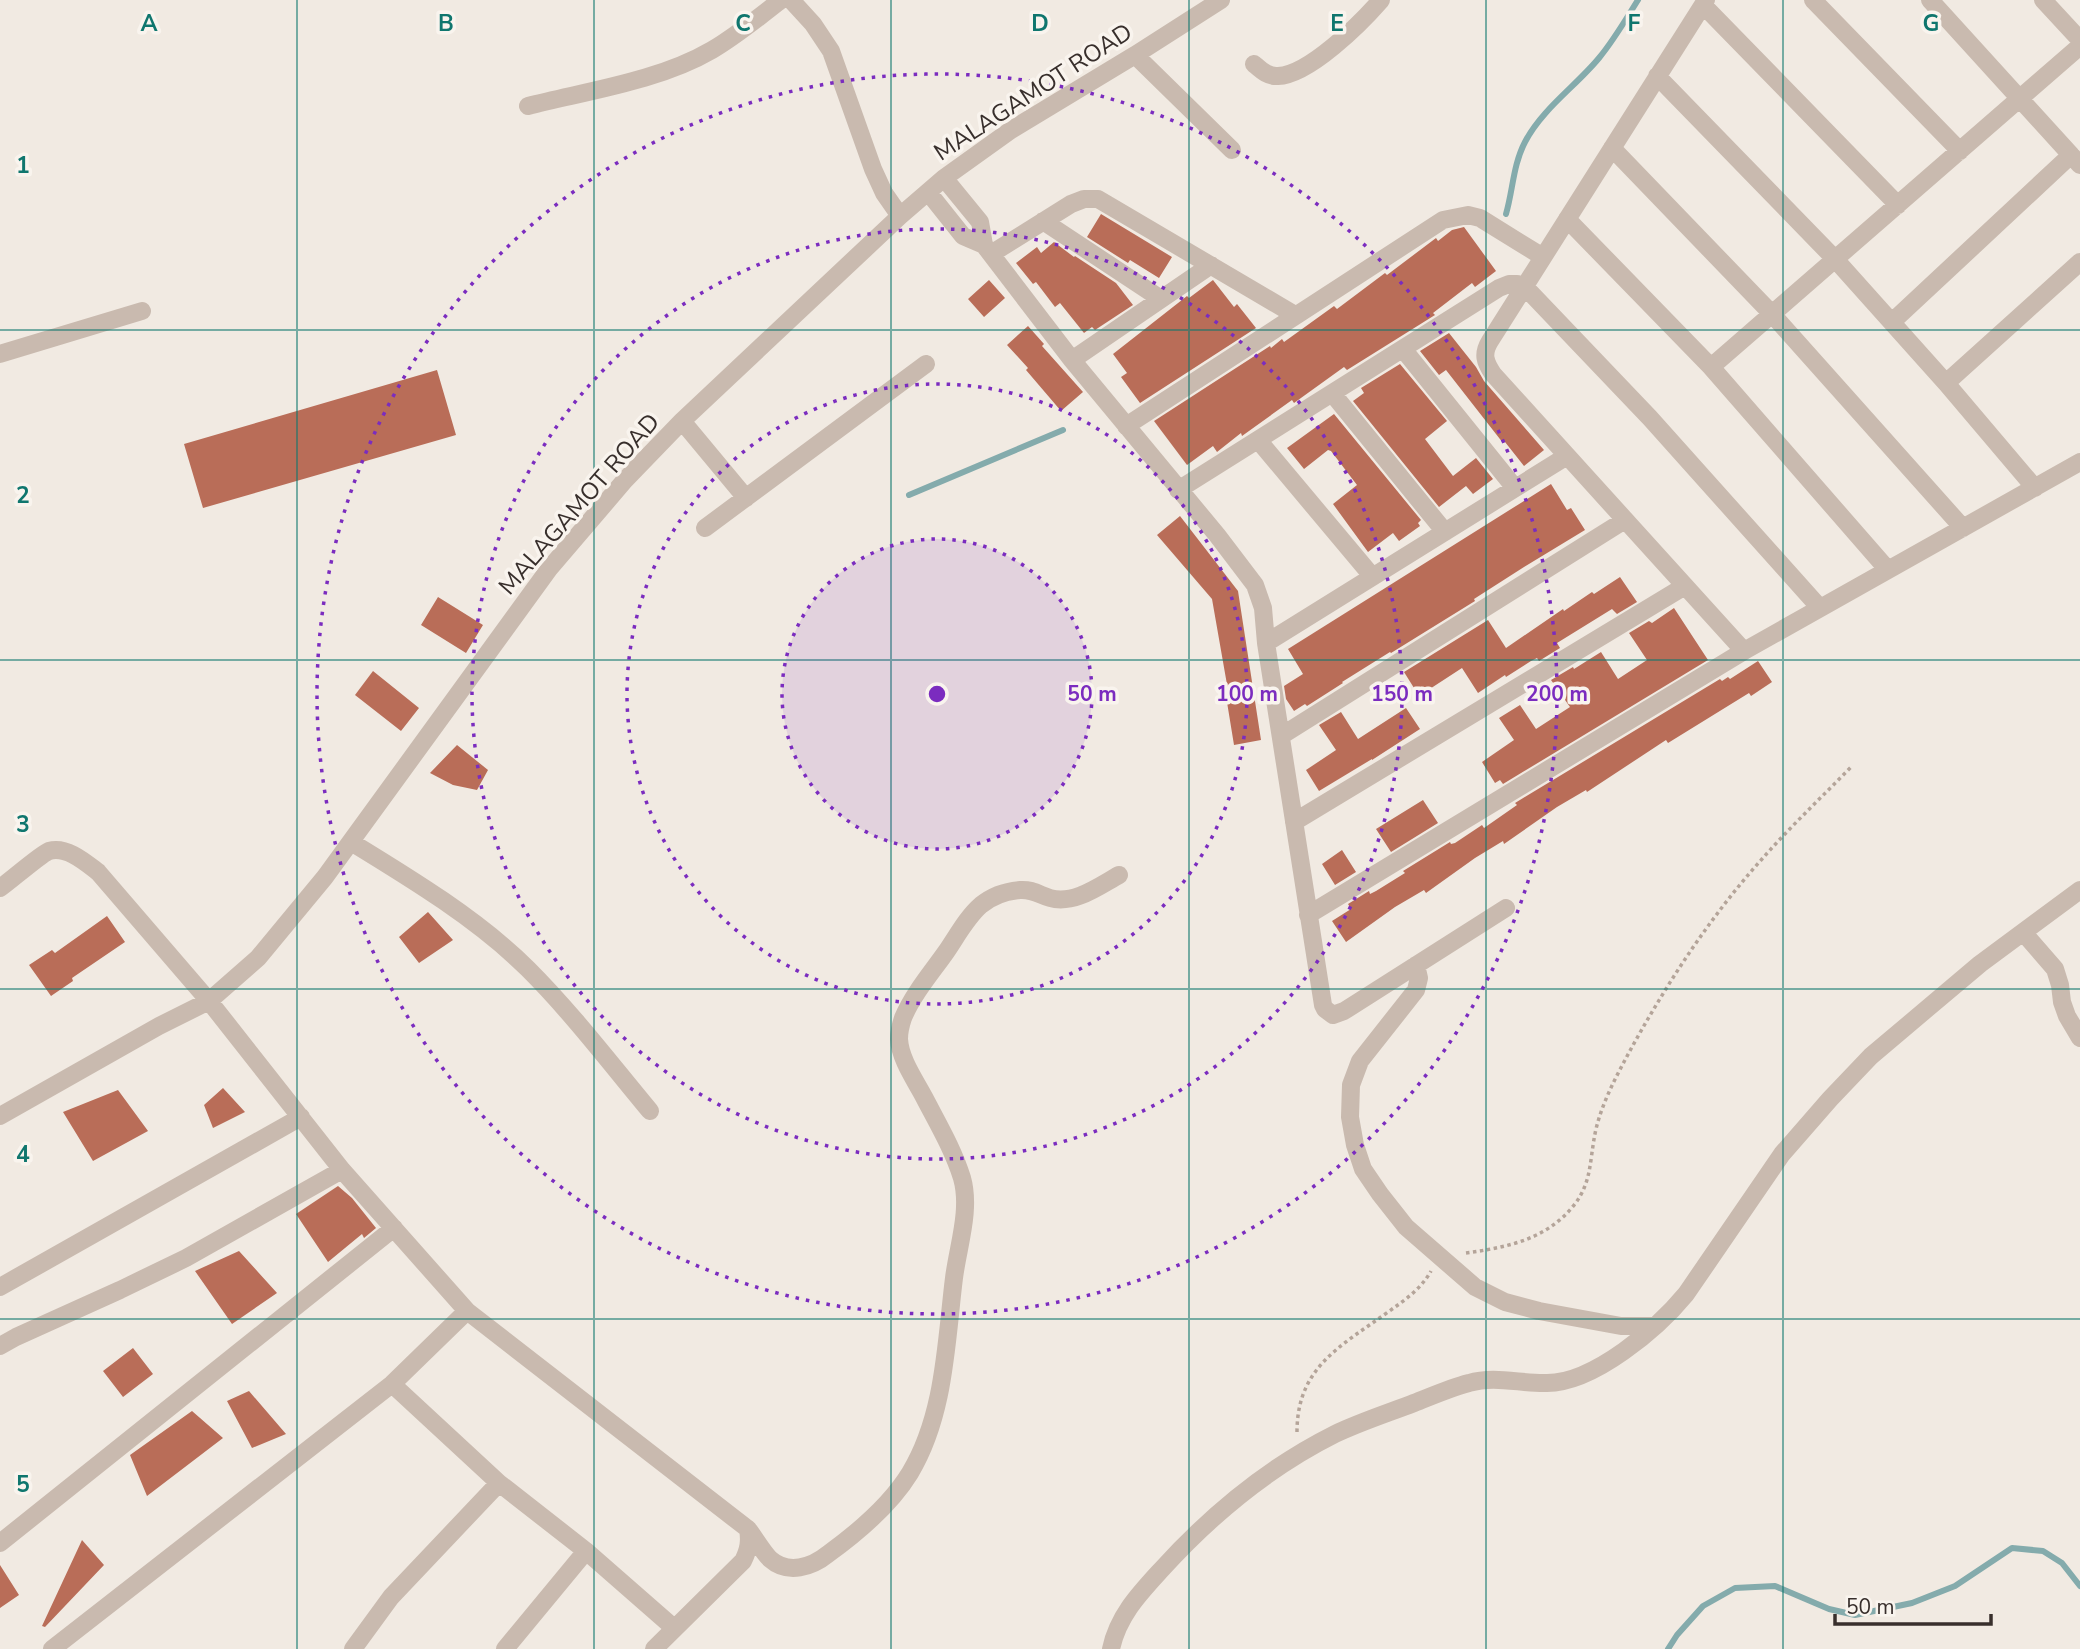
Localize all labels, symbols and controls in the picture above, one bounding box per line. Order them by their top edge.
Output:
text: A [140,8,158,39]
text: B [438,8,454,39]
text: C [735,8,751,39]
text: E [1330,8,1344,39]
text: F [1628,8,1641,39]
text: G [1923,8,1939,39]
street label: MALAGAMOT ROAD [928,17,1138,167]
text: 1 [16,150,30,181]
street label: MALAGAMOT ROAD [491,407,667,601]
text: 2 [16,480,30,511]
text: 50 m [1067,680,1117,708]
text: 100 m [1216,680,1278,708]
text: 150 m [1371,680,1433,708]
text: 200 m [1526,680,1588,708]
centre of rings [925,682,949,706]
text: 3 [16,809,30,840]
text: 4 [16,1139,30,1170]
text: 5 [16,1469,30,1500]
scale bar [1835,1582,1991,1626]
text: 50 m [1846,1593,1895,1621]

